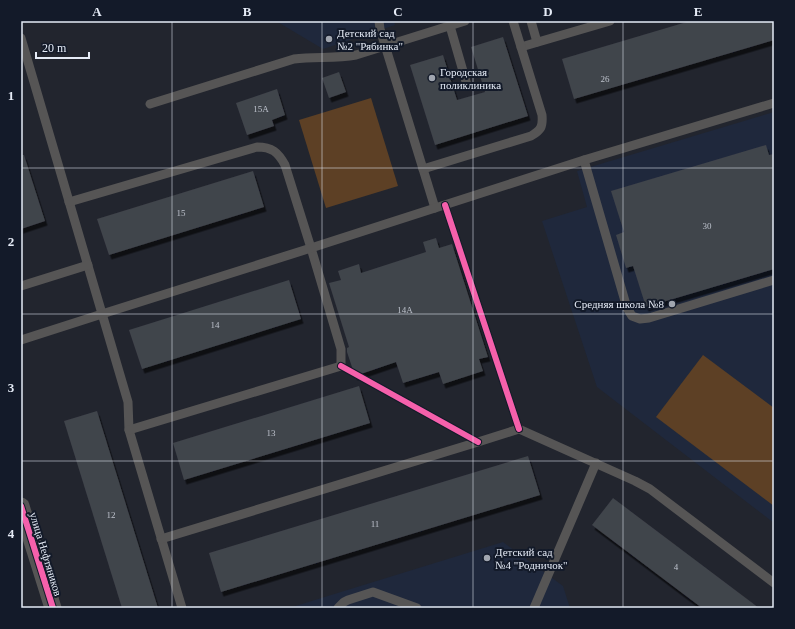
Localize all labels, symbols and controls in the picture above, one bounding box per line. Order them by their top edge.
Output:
text: A [92,4,102,19]
text: B [243,4,252,19]
text: C [393,4,403,19]
text: D [543,4,553,19]
text: E [694,4,702,19]
place label: Детский сад №2 "Рябинка" [337,27,403,52]
scale bar [36,34,89,60]
marker: Детский сад №2 "Рябинка" [324,34,334,44]
text: 20 m [42,41,67,55]
place label: Городская поликлиника [440,66,501,91]
marker: Городская поликлиника [427,73,437,83]
house number: 26 [601,74,610,84]
text: 1 [8,88,14,103]
house number: 15А [253,104,269,114]
house number: 15 [177,208,186,218]
house number: 30 [703,221,712,231]
text: 2 [8,234,14,249]
place label: Средняя школа №8 [574,298,664,310]
marker: Средняя школа №8 [667,299,677,309]
house number: 14А [397,305,413,315]
house number: 14 [211,320,220,330]
text: 3 [8,380,15,395]
house number: 13 [267,428,276,438]
house number: 12 [107,510,116,520]
street label: улица Нефтяников [28,511,64,597]
house number: 11 [371,519,379,529]
text: 4 [8,526,15,541]
place label: Детский сад №4 "Родничок" [495,546,568,571]
marker: Детский сад №4 "Родничок" [482,553,492,563]
house number: 4 [674,562,679,572]

